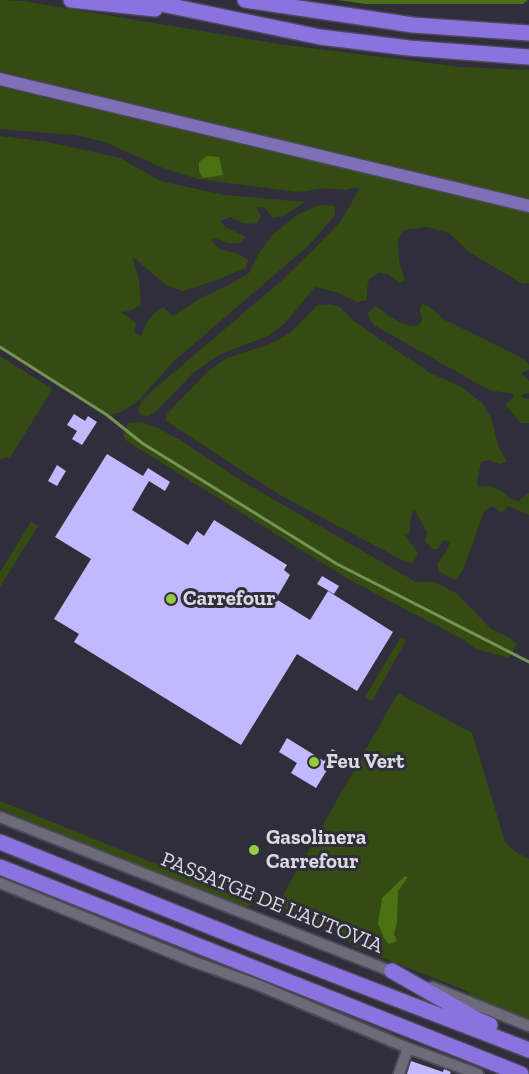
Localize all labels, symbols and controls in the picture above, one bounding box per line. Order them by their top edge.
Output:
place label: Carrefour [183,586,275,612]
marker: Carrefour [164,592,178,606]
place label: Feu Vert [326,749,404,775]
marker: Feu Vert [307,755,321,769]
place label: Gasolinera Carrefour [266,825,366,875]
marker: Gasolinera Carrefour [247,843,261,857]
street label: PASSATGE DE L'AUTOVIA [157,847,387,959]

